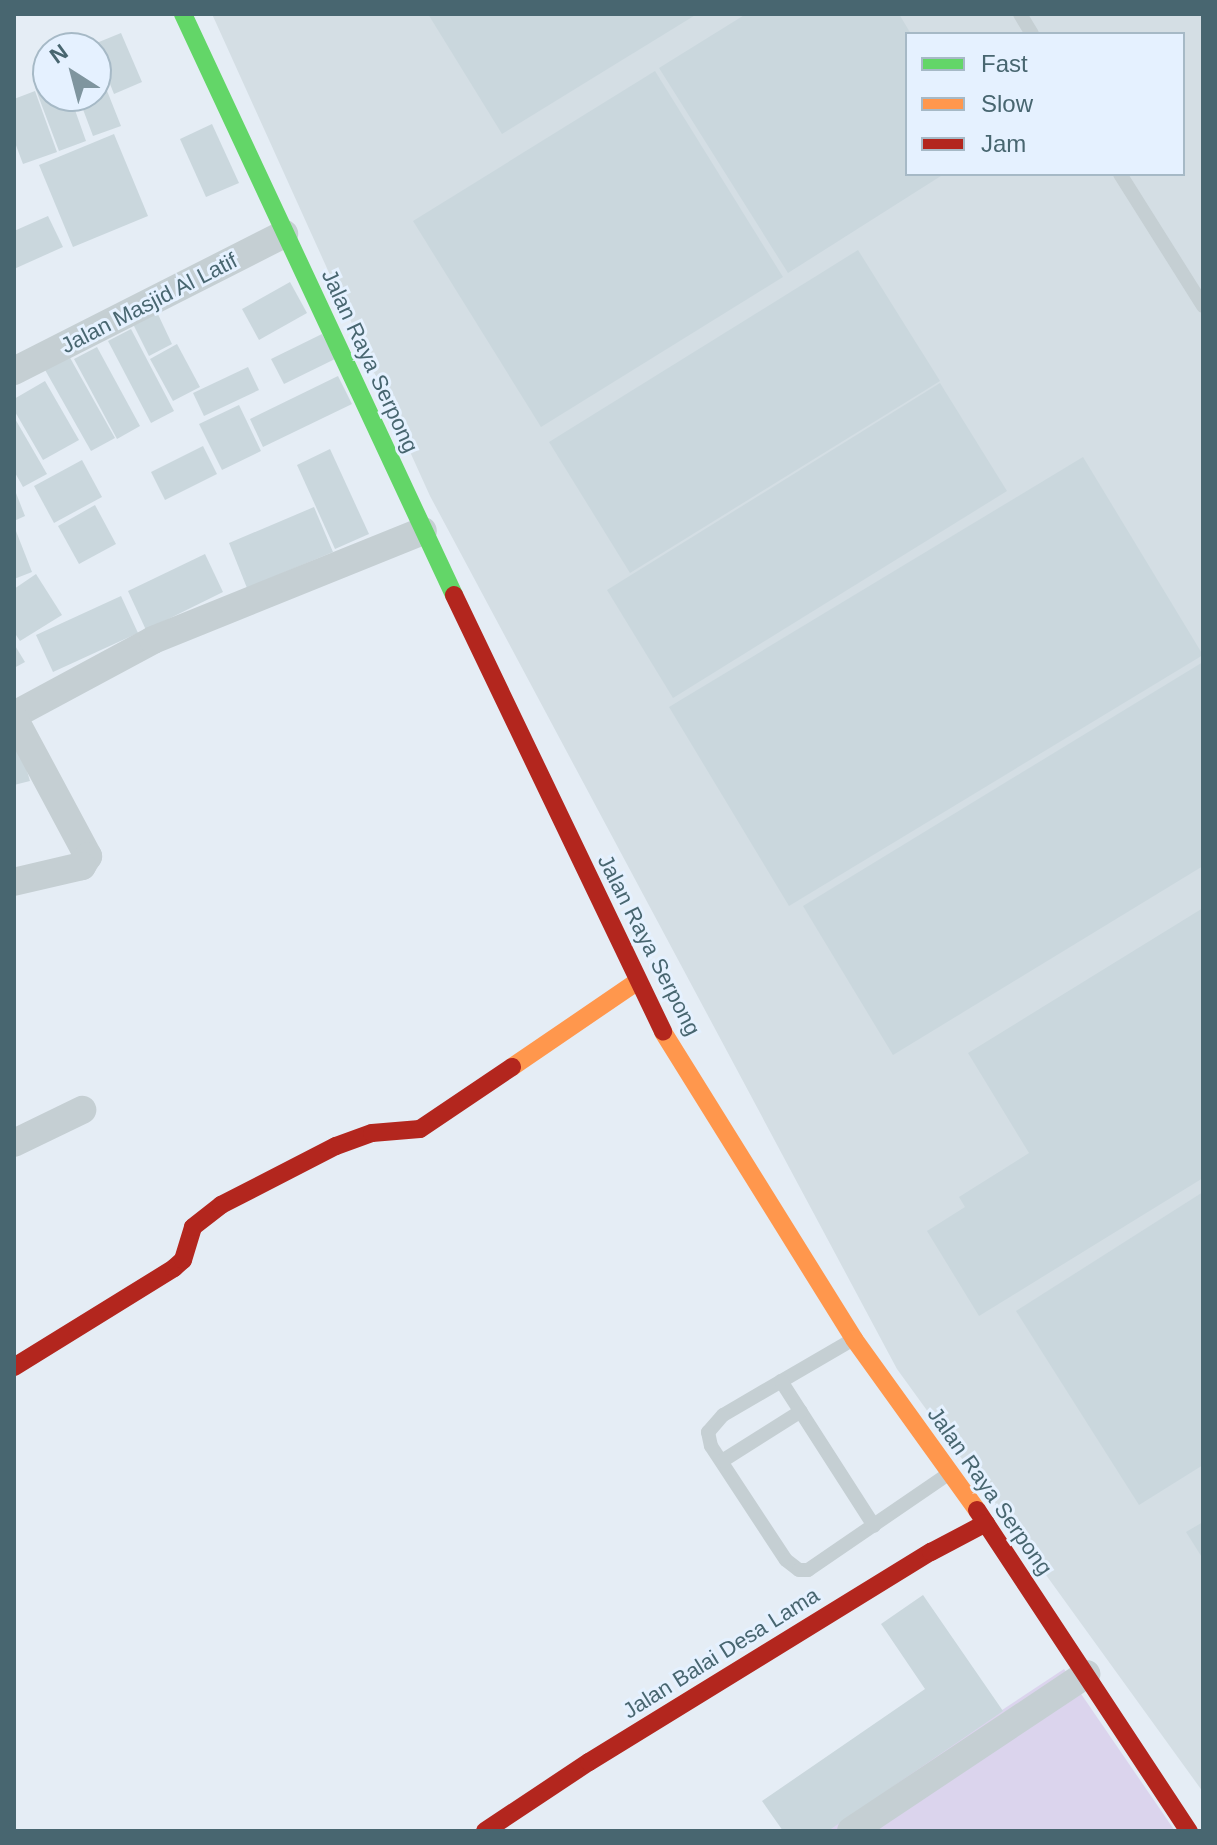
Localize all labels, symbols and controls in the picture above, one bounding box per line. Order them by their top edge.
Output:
north arrow [32,32,112,112]
legend [905,32,1185,176]
text: N [45,39,73,69]
text: Fast [981,50,1028,77]
text: Slow [981,90,1033,117]
text: Jam [981,130,1026,157]
street label: Jalan Masjid Al Latif [56,247,242,359]
street label: Jalan Raya Serpong [316,265,424,457]
street label: Jalan Raya Serpong [592,850,706,1040]
street label: Jalan Raya Serpong [922,1402,1058,1580]
street label: Jalan Balai Desa Lama [618,1582,824,1724]

